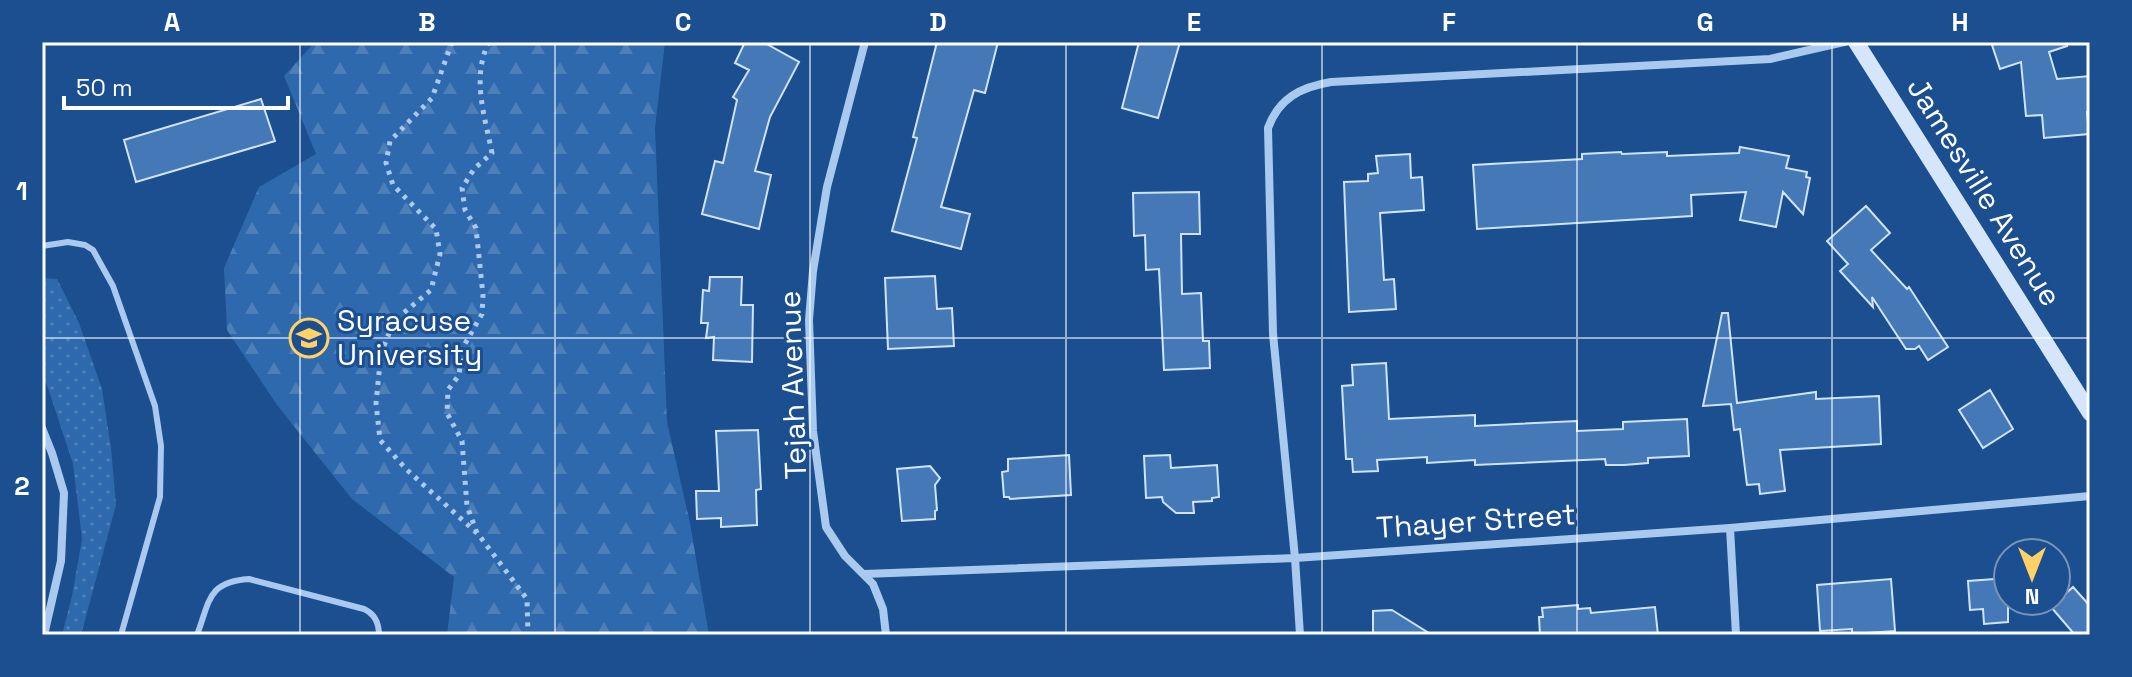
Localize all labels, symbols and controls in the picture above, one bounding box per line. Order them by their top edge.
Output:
text: A [164,5,181,39]
text: B [418,5,436,39]
text: C [675,5,691,39]
text: D [929,5,947,39]
text: E [1187,5,1201,39]
text: F [1442,5,1456,39]
text: G [1696,5,1714,39]
text: H [1951,5,1969,39]
scale bar [64,60,288,110]
street label: Jamesville Avenue [1898,70,2070,313]
text: 50 m [76,72,133,103]
text: 1 [16,174,28,208]
street label: Tejah Avenue [770,290,815,480]
place label: Syracuse University [337,301,482,374]
school or university icon: Syracuse University [288,317,330,359]
text: 2 [14,469,30,503]
street label: Thayer Street [1375,494,1577,547]
north arrow [1992,537,2072,617]
text: N [2025,583,2039,611]

